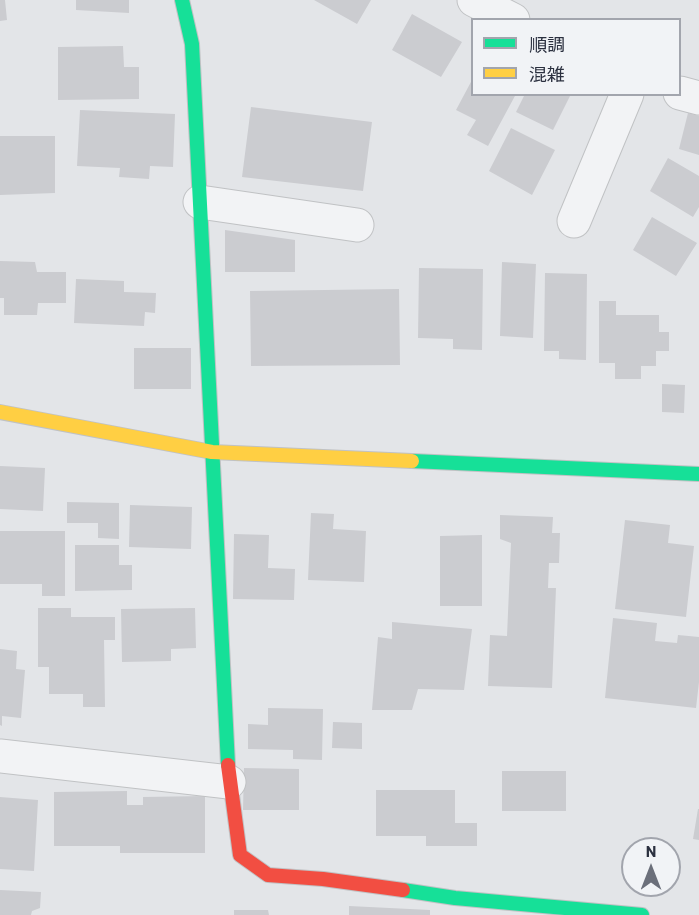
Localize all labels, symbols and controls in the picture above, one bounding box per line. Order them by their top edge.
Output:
legend [471,18,681,96]
text: 順調 [529,33,565,55]
text: 混雑 [529,63,565,85]
north arrow [621,837,681,897]
text: N [646,841,656,860]

